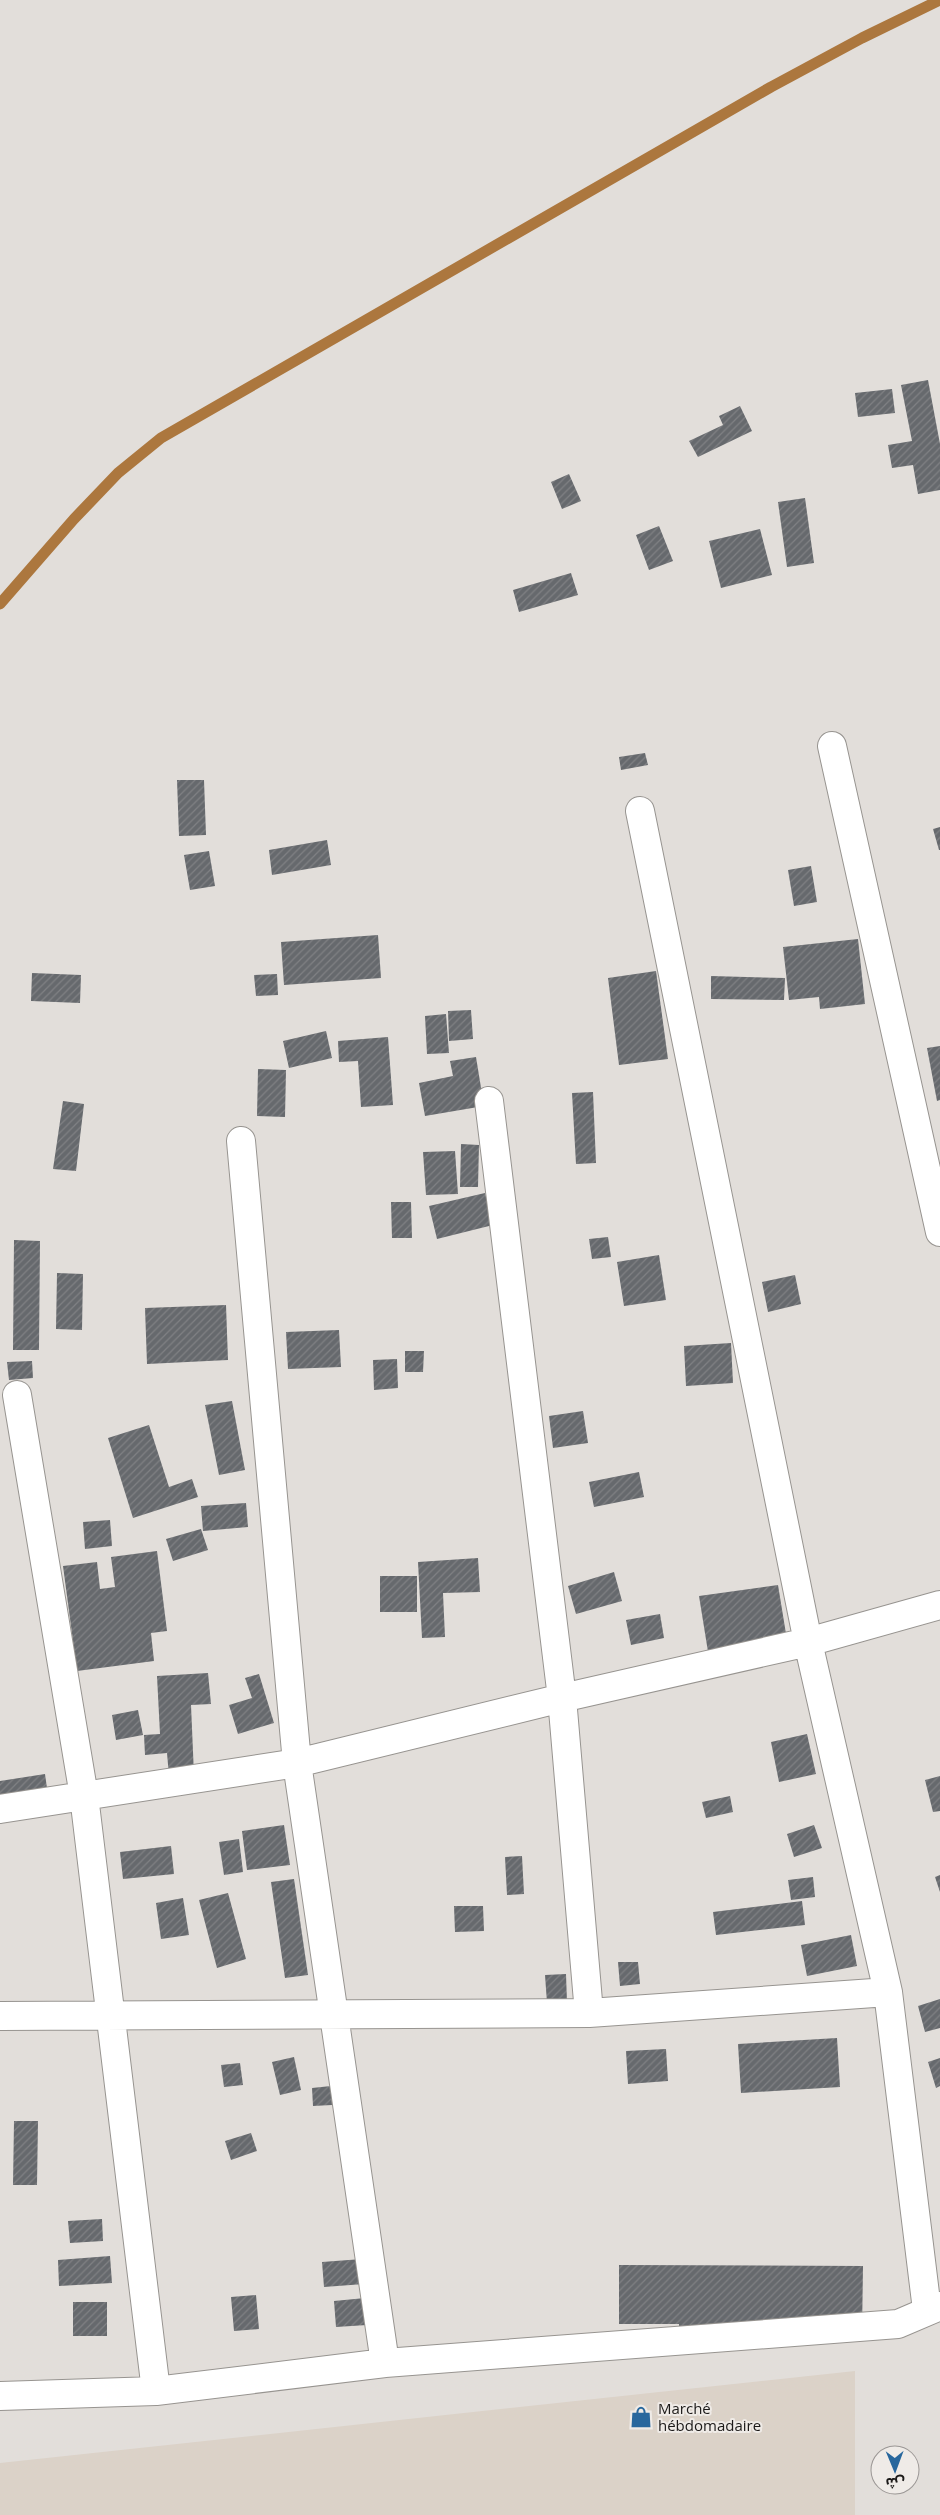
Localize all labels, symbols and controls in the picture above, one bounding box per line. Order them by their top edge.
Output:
place label: Marché hébdomadaire [658,2398,761,2435]
shop icon: Marché hébdomadaire [628,2404,654,2430]
north arrow [870,2445,920,2495]
text: ش [885,2474,905,2493]

